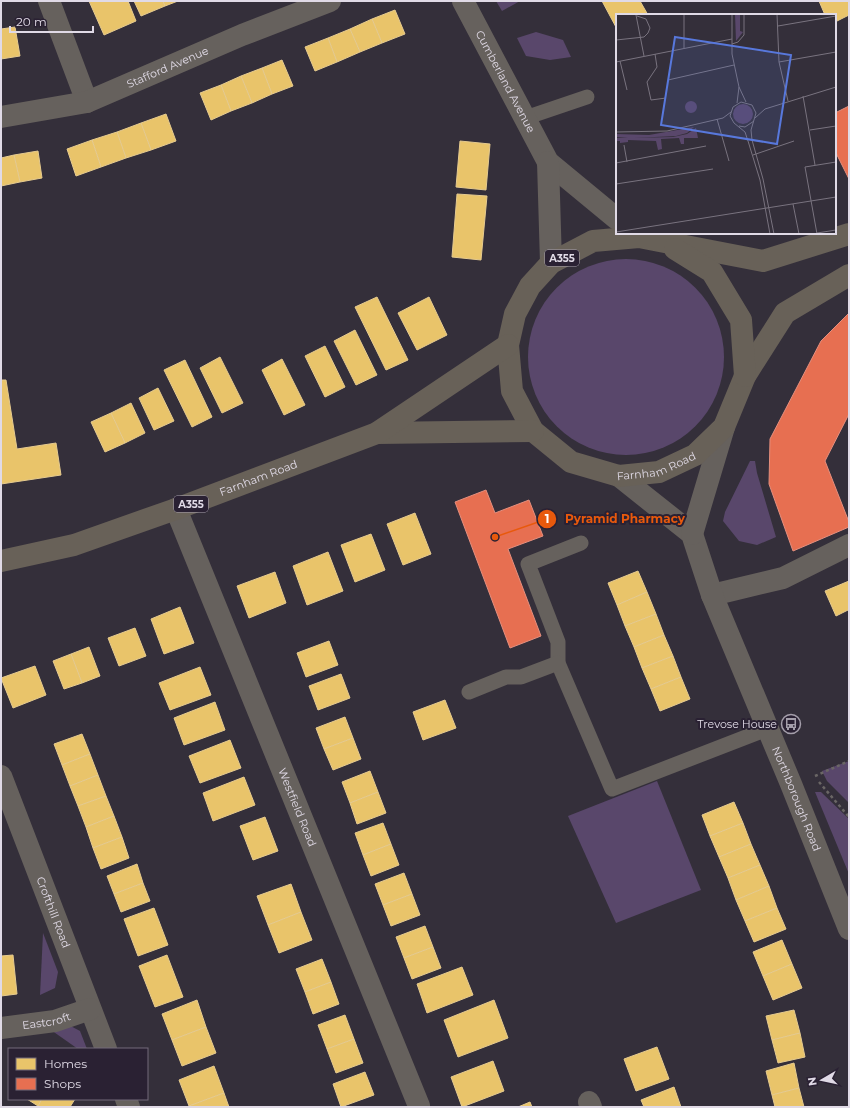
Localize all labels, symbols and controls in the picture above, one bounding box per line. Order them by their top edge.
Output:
scale bar [10,8,93,34]
text: 20 m [16,14,47,29]
inset map [616,14,836,234]
street label: Cumberland Avenue [473,28,538,135]
street label: Stafford Avenue [124,43,211,91]
road number: A355 [545,250,579,266]
street label: Farnham Road [616,449,698,483]
street label: Farnham Road [217,457,299,499]
road number: A355 [174,496,208,512]
callout: Pyramid Pharmacy [537,507,693,531]
text: 1 [545,511,549,526]
text: Pyramid Pharmacy [565,511,686,526]
bus stop icon: Trevose House [780,713,802,735]
place label: Trevose House [697,717,777,731]
street label: Northborough Road [769,744,824,853]
street label: Westfield Road [275,766,320,849]
street label: Crofthill Road [33,875,73,950]
street label: Eastcroft [21,1009,73,1032]
legend [8,1048,148,1100]
text: Homes [44,1056,87,1071]
north arrow [802,1060,842,1100]
text: Shops [44,1076,81,1091]
text: N [805,1076,820,1087]

